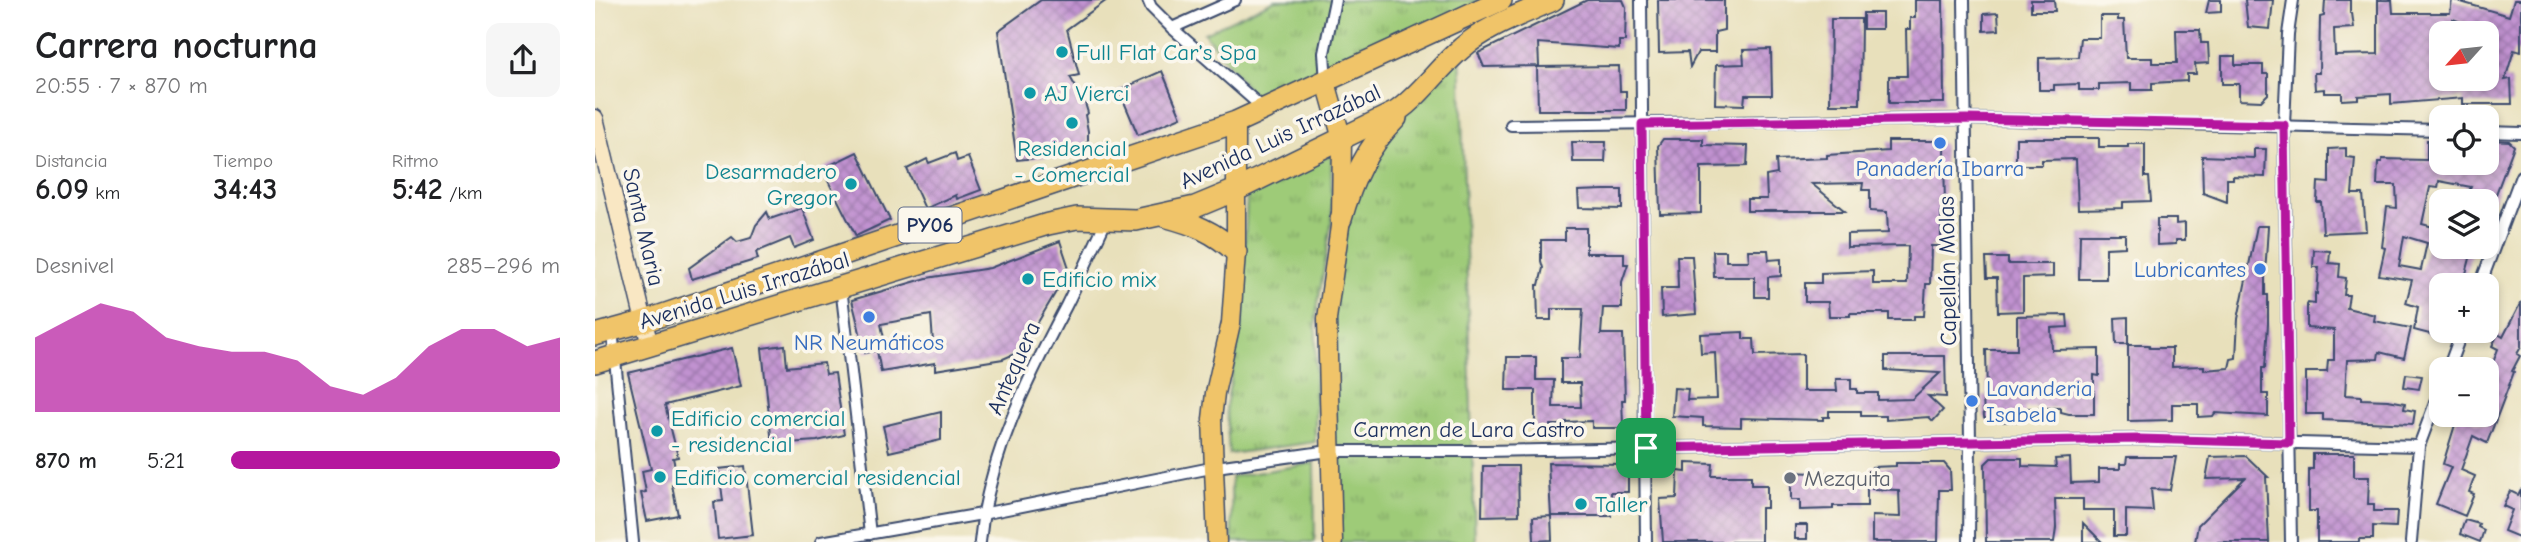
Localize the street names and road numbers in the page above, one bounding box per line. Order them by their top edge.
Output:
street label: Avenida Luis Irrazábal [1176,78,1385,195]
street label: Santa Maria [617,166,670,289]
street label: Capellán Molas [1933,196,1962,346]
road number: PY06 [899,208,961,243]
street label: Avenida Luis Irrazábal [636,246,853,335]
street label: Antequera [981,317,1046,419]
street label: Carmen de Lara Castro [1353,416,1585,443]

